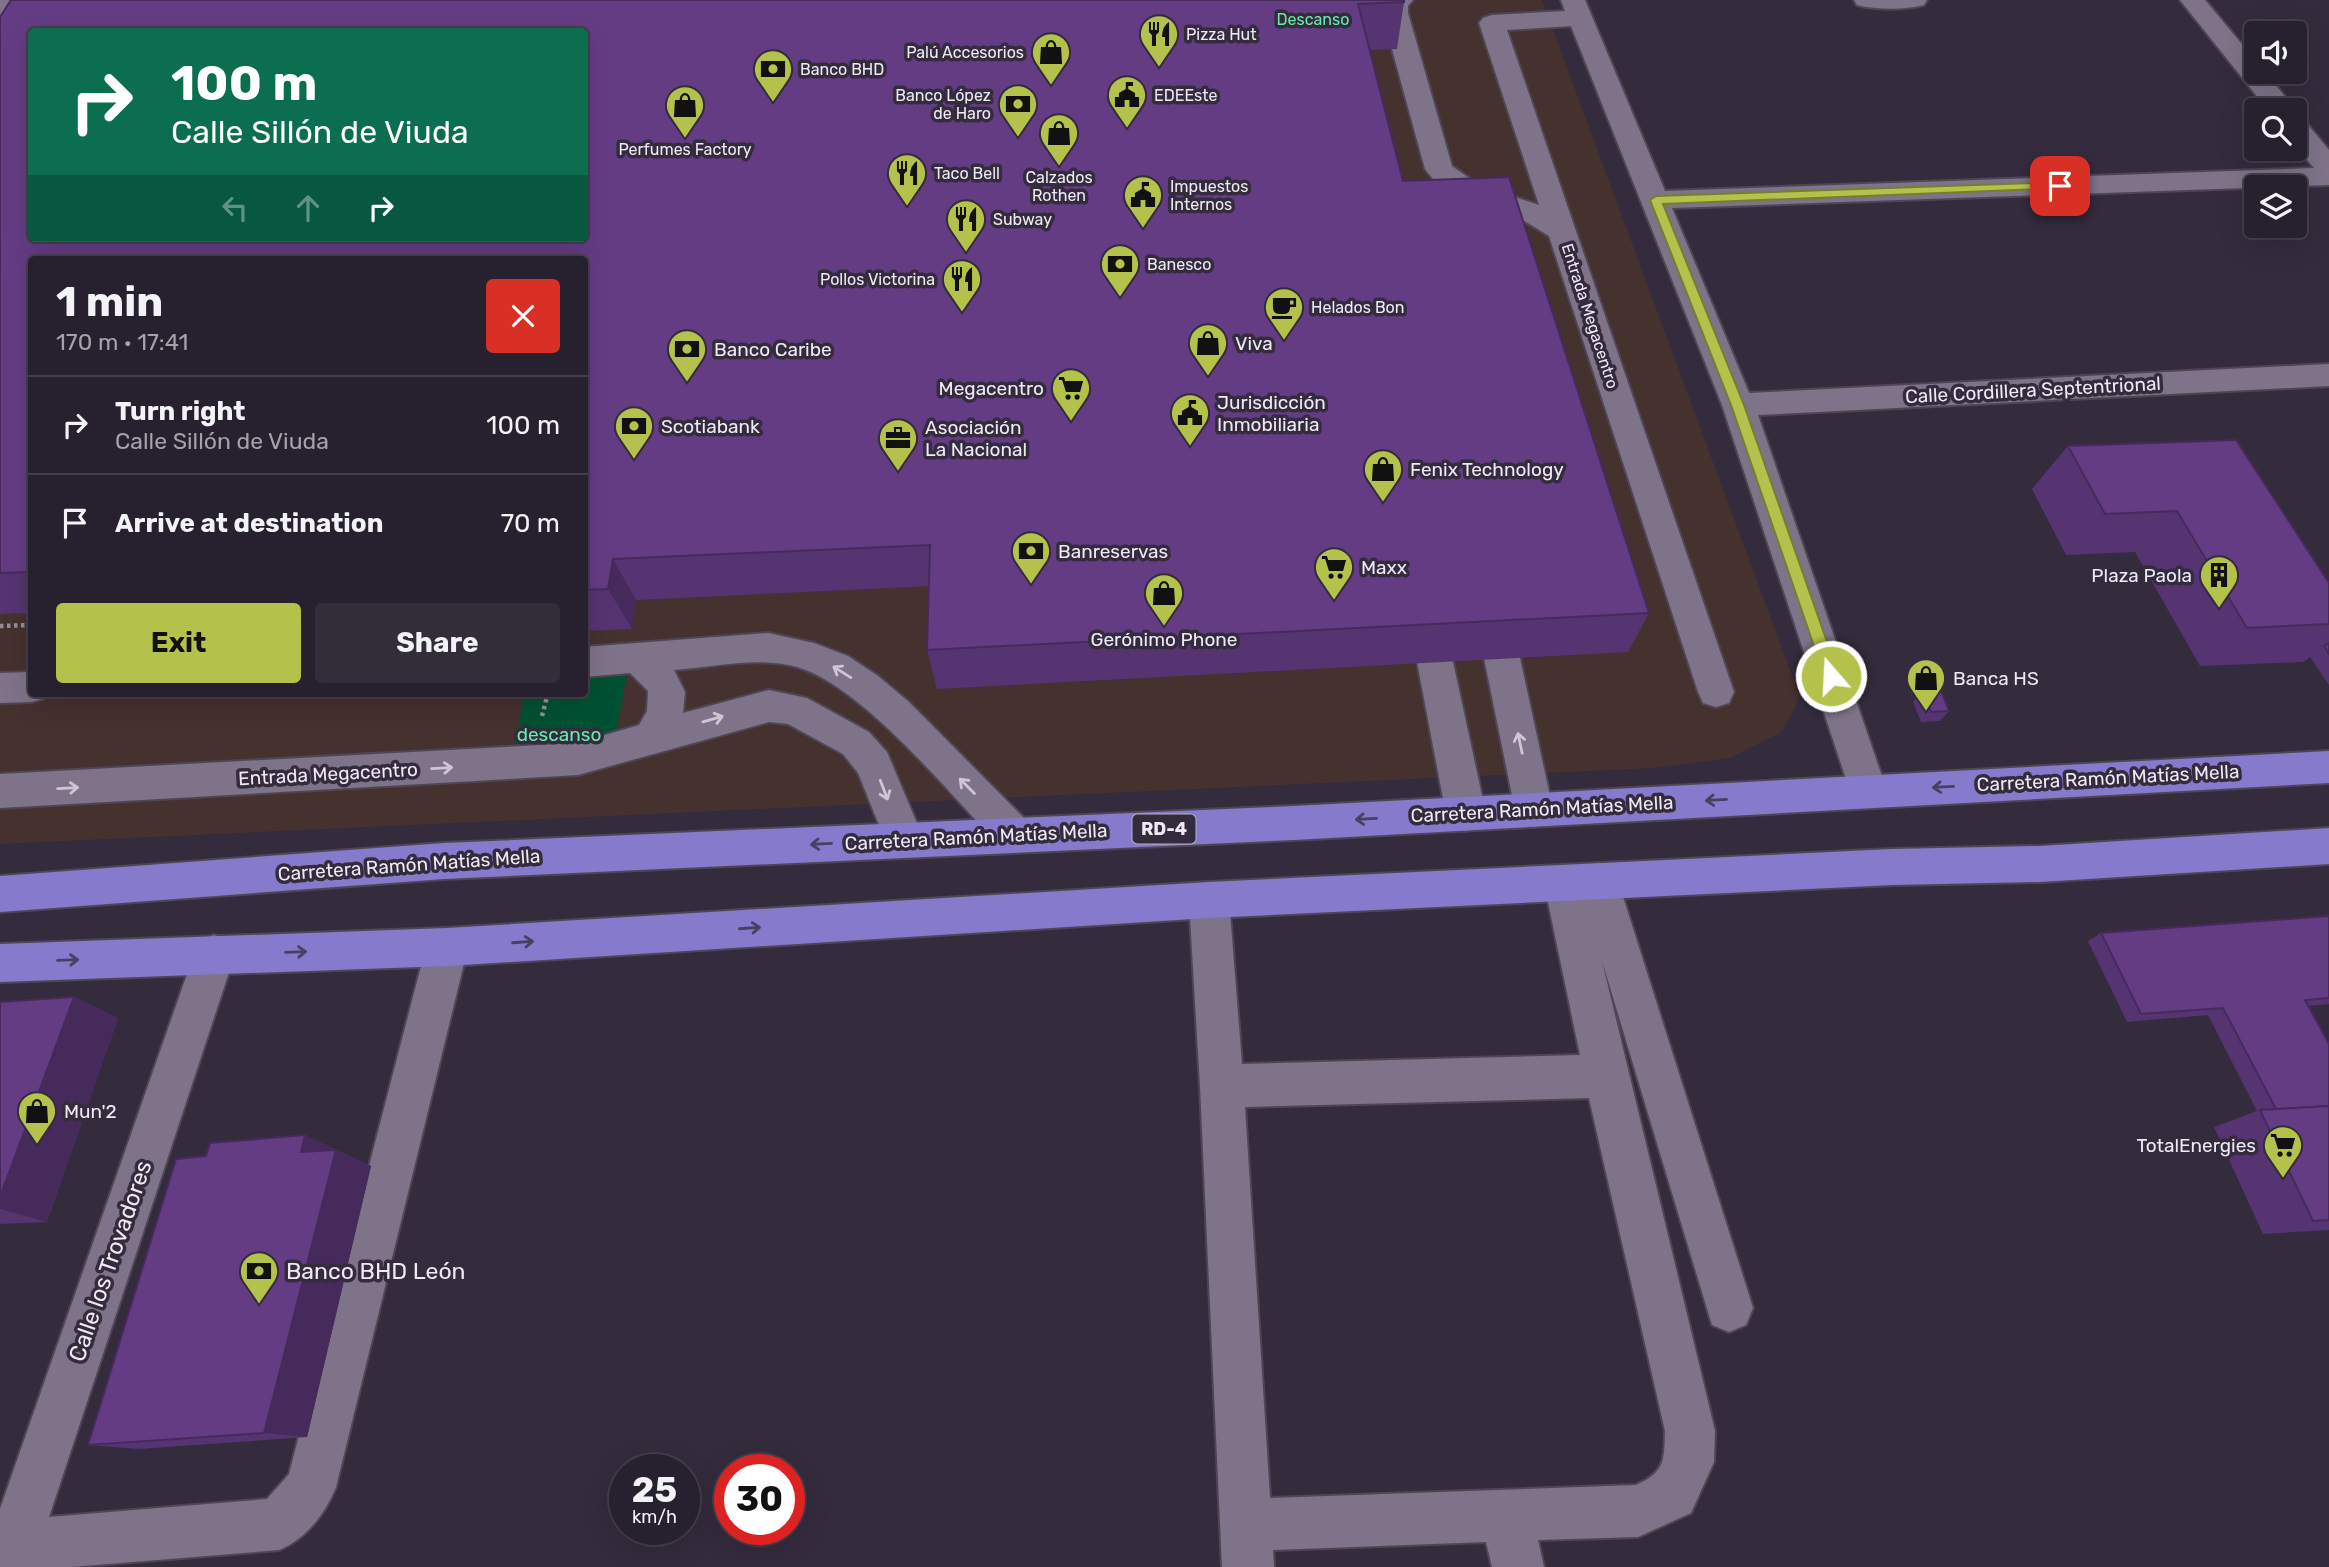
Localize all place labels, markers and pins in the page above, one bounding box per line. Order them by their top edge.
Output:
restaurant icon: Pizza Hut [1138,13,1180,68]
place label: Pizza Hut [1186,25,1257,44]
shop icon: Palú Accesorios [1030,31,1072,86]
place label: Palú Accesorios [906,43,1024,62]
bank icon: Banco BHD [752,48,794,103]
place label: Banco BHD [800,60,884,79]
public building icon: EDEEste [1106,74,1148,129]
bank icon: Banco López de Haro [997,83,1039,138]
shop icon: Perfumes Factory [664,84,706,139]
place label: Banco López de Haro [895,86,991,123]
place label: EDEEste [1154,86,1218,105]
shop icon: Calzados Rothen [1038,112,1080,167]
place label: Perfumes Factory [618,140,752,159]
restaurant icon: Taco Bell [886,152,928,207]
pin [2030,156,2090,216]
place label: Taco Bell [934,164,1000,183]
place label: Calzados Rothen [1025,168,1093,205]
public building icon: Impuestos Internos [1122,174,1164,229]
place label: Impuestos Internos [1170,177,1248,214]
restaurant icon: Subway [945,198,987,253]
place label: Subway [993,210,1052,229]
bank icon: Banesco [1099,243,1141,298]
place label: Banesco [1147,255,1211,274]
restaurant icon: Pollos Victorina [941,258,983,313]
place label: Pollos Victorina [820,270,935,289]
cafe icon: Helados Bon [1263,286,1305,341]
place label: Helados Bon [1311,298,1404,317]
shop icon: Viva [1187,322,1229,377]
bank icon: Banco Caribe [666,328,708,383]
place label: Viva [1235,332,1273,355]
place label: Banco Caribe [714,338,832,361]
supermarket icon: Megacentro [1050,367,1092,422]
place label: Megacentro [939,377,1044,400]
place label: Jurisdicción Inmobiliaria [1217,391,1326,436]
public building icon: Jurisdicción Inmobiliaria [1169,392,1211,447]
bank icon: Scotiabank [613,405,655,460]
place label: Scotiabank [661,415,760,438]
place label: Asociación La Nacional [925,416,1027,461]
office icon: Asociación La Nacional [877,417,919,472]
shop icon: Fenix Technology [1362,448,1404,503]
place label: Fenix Technology [1410,458,1564,481]
bank icon: Banreservas [1010,530,1052,585]
place label: Banreservas [1058,540,1168,563]
supermarket icon: Maxx [1313,546,1355,601]
building icon: Plaza Paola [2198,554,2240,609]
place label: Maxx [1361,556,1407,579]
place label: Plaza Paola [2091,564,2192,587]
shop icon: Gerónimo Phone [1143,572,1185,627]
place label: Gerónimo Phone [1091,628,1237,651]
shop icon: Banca HS [1905,657,1947,712]
place label: Banca HS [1953,667,2039,690]
shop icon: Mun'2 [16,1090,58,1145]
place label: Mun'2 [64,1100,117,1123]
supermarket icon: TotalEnergies [2262,1124,2304,1179]
place label: TotalEnergies [2137,1134,2256,1157]
bank icon: Banco BHD León [238,1250,280,1305]
place label: Banco BHD León [286,1257,466,1285]

